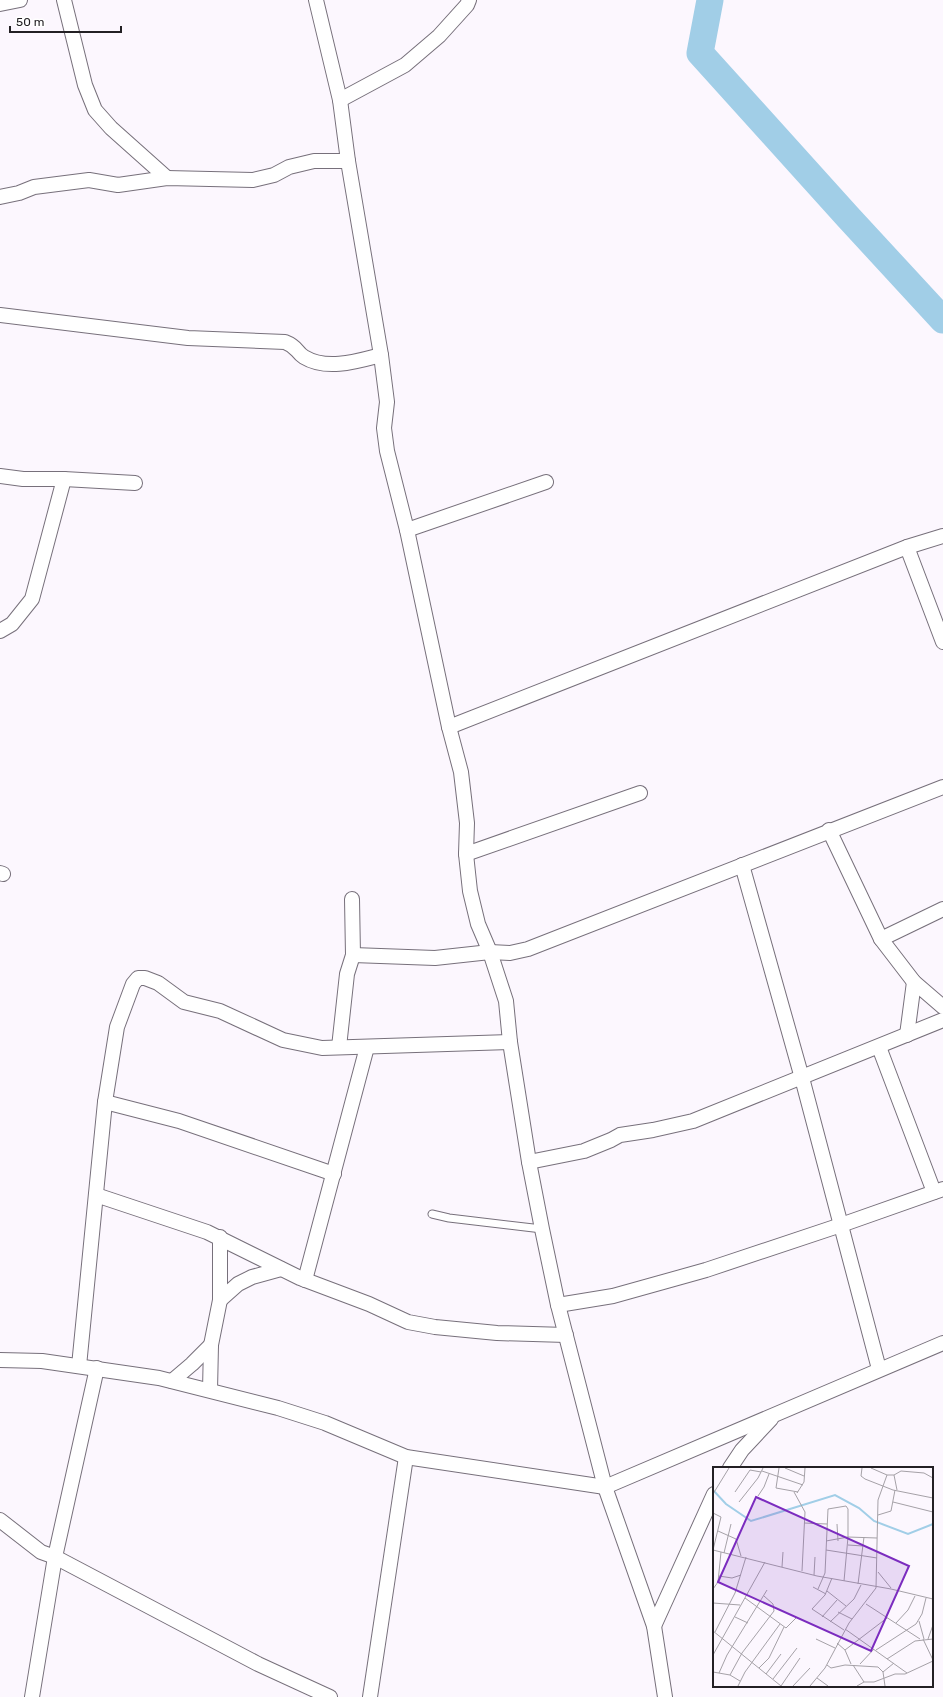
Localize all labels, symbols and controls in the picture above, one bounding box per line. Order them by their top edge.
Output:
scale bar [10,8,121,34]
text: 50 m [16,15,44,29]
inset map [713,1467,933,1687]

